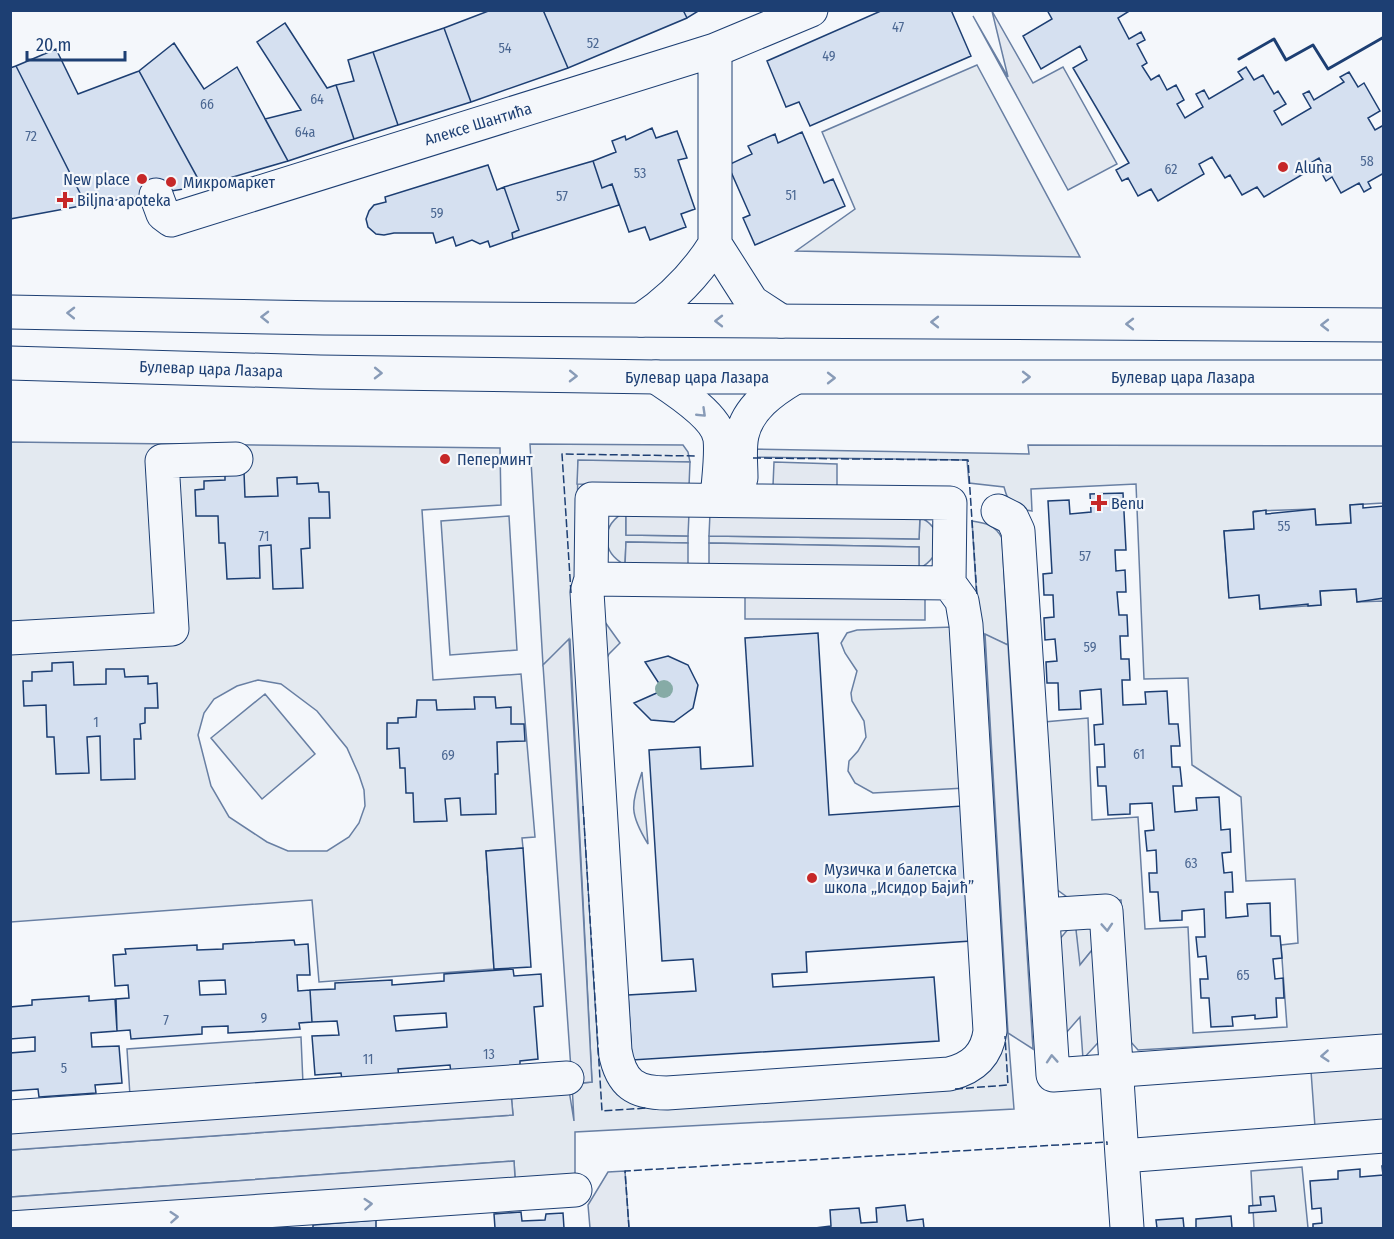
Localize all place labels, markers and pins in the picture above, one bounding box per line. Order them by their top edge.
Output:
place label: Aluna [1295,158,1332,177]
marker: Aluna [1276,160,1290,174]
place label: New place [63,170,130,189]
marker: New place [135,172,149,186]
place label: Микромаркет [183,173,275,192]
marker: Микромаркет [164,175,178,189]
place label: Biljna apoteka [77,191,171,210]
marker: Biljna apoteka [58,193,72,207]
place label: Пеперминт [457,450,533,469]
marker: Пеперминт [438,452,452,466]
place label: Benu [1111,494,1144,513]
marker: Benu [1092,496,1106,510]
place label: Музичка и балетска школа „Исидор Бајић” [824,860,974,897]
marker: Музичка и балетска школа „Исидор Бајић” [805,871,819,885]

